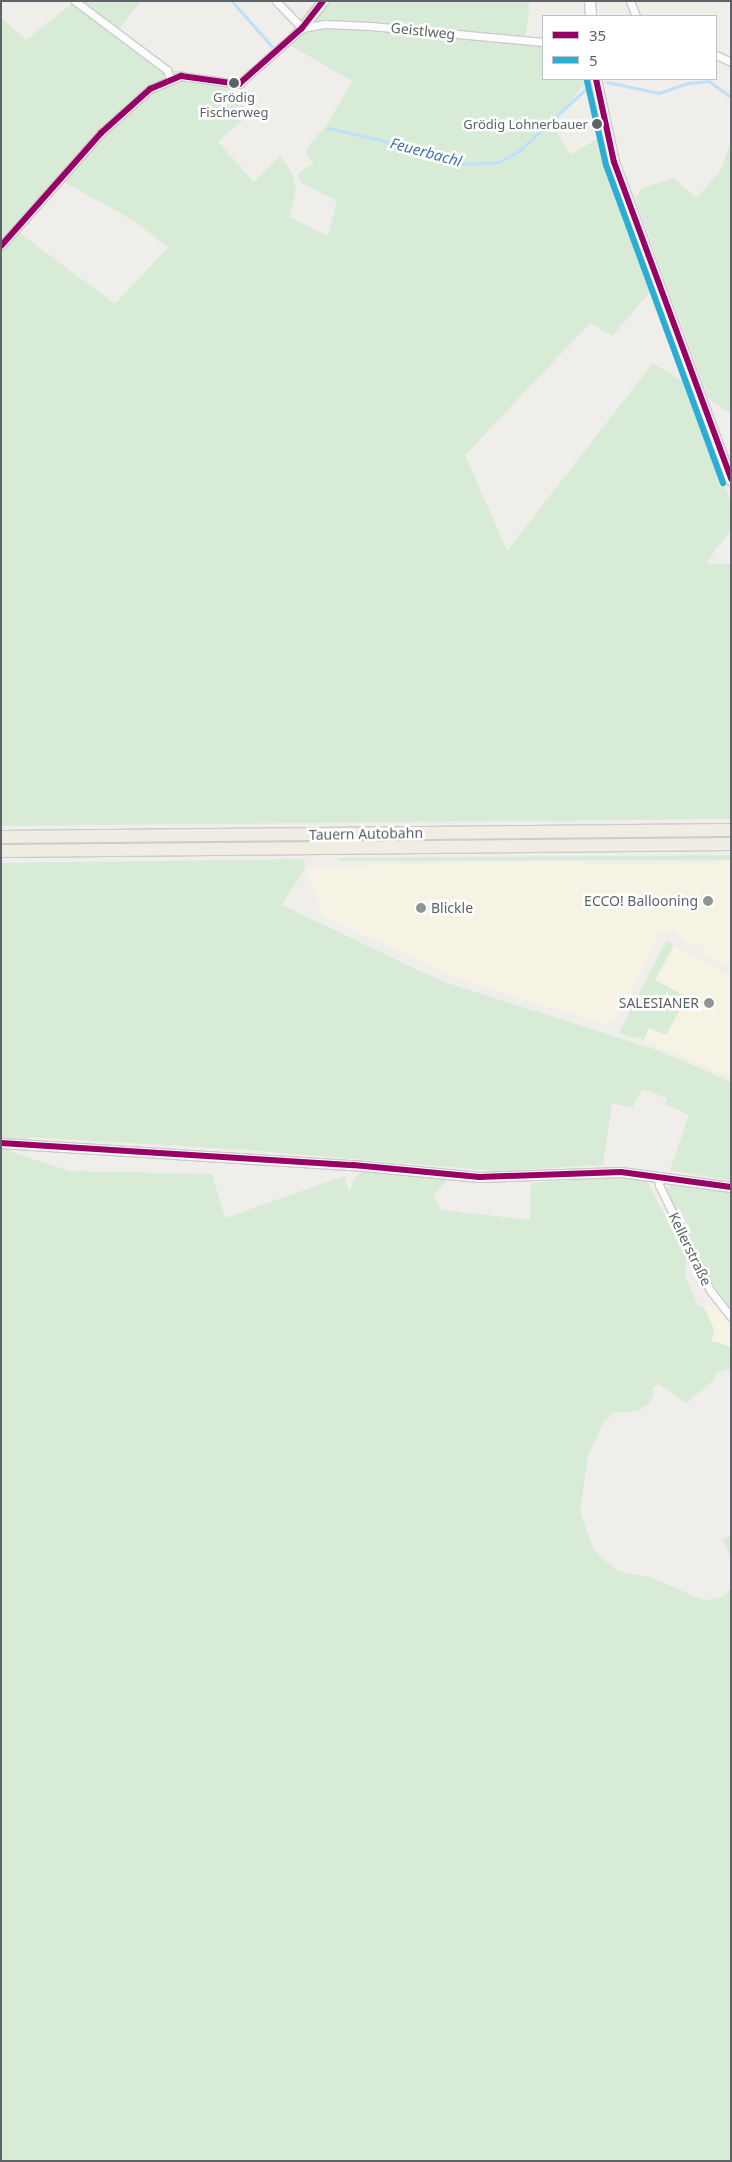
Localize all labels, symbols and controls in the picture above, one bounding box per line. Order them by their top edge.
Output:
legend [542,15,717,80]
street label: Geistlweg [390,19,456,43]
text: 35 [589,25,606,45]
text: 5 [589,50,598,70]
marker: Grödig Fischerweg [229,78,239,88]
place label: Grödig Fischerweg [200,90,268,121]
place label: Grödig Lohnerbauer [463,116,588,132]
marker: Grödig Lohnerbauer [592,119,602,129]
water label: Feuerbachl [388,134,464,170]
street label: Tauern Autobahn [309,825,423,843]
place label: ECCO! Ballooning [584,893,698,909]
marker: ECCO! Ballooning [702,895,714,907]
place label: Blickle [431,900,473,916]
marker: Blickle [415,902,427,914]
place label: SALESIANER [619,995,699,1011]
marker: SALESIANER [703,997,715,1009]
street label: Kellerstraße [665,1210,715,1288]

